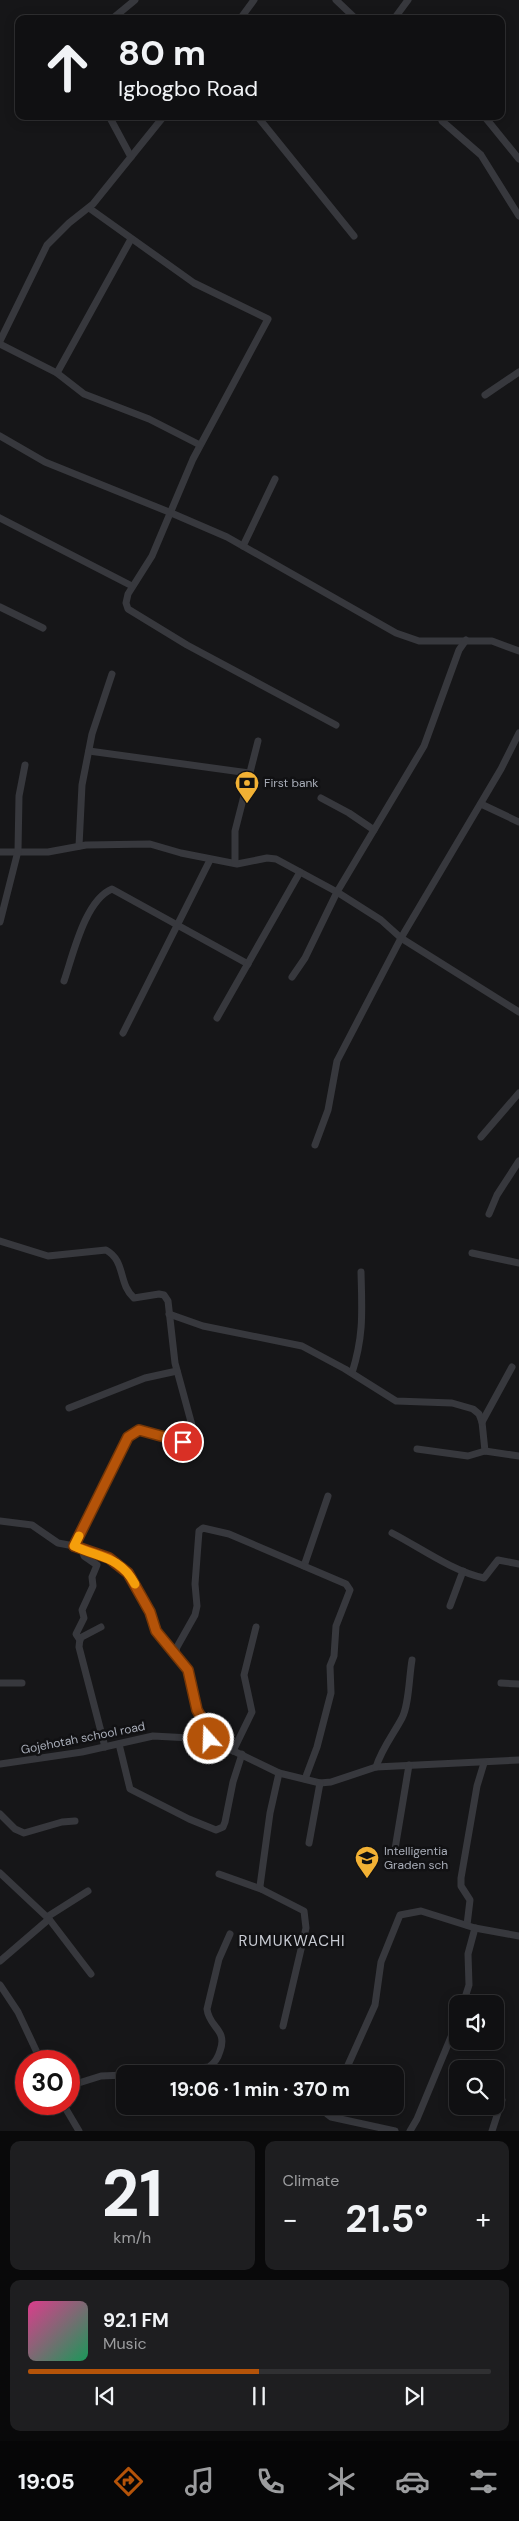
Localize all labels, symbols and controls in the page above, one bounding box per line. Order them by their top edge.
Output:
text: 80 m [118,30,206,76]
icon: ahead [35,35,100,100]
text: Igbogbo Road [118,74,258,103]
bank icon: First bank [234,770,260,804]
place label: First bank [264,775,318,791]
pin [162,1421,204,1463]
icon: arrive [169,1428,197,1456]
position arrow [182,1712,234,1764]
street label: Gojehotah school road [19,1718,147,1758]
place label: Intelligentia Graden sch [384,1843,448,1873]
school or university icon: Intelligentia Graden sch [354,1845,380,1879]
district label: RUMUKWACHI [238,1931,346,1951]
map controls [449,1995,504,2115]
button: sound [449,1995,504,2050]
speed limit sign: 30 [15,2050,80,2115]
button: search [449,2060,504,2115]
text: 19:06 · 1 min · 370 m [170,2077,350,2102]
text: 21 [102,2152,163,2236]
text: Climate [283,2170,339,2191]
text: 21.5° [345,2194,428,2244]
text: − [283,2201,298,2238]
text: + [476,2201,491,2238]
text: km/h [113,2227,151,2248]
text: 92.1 FM [103,2308,169,2333]
text: Music [103,2333,147,2354]
icon: previous [91,2382,119,2410]
icon: pause [245,2382,273,2410]
icon: next [400,2382,428,2410]
icon: directions [111,2464,146,2499]
icon: music [182,2464,217,2499]
icon: phone [253,2464,288,2499]
icon: climate [324,2464,359,2499]
icon: car [395,2464,430,2499]
icon: filters [466,2464,501,2499]
text: 19:05 [18,2467,75,2496]

